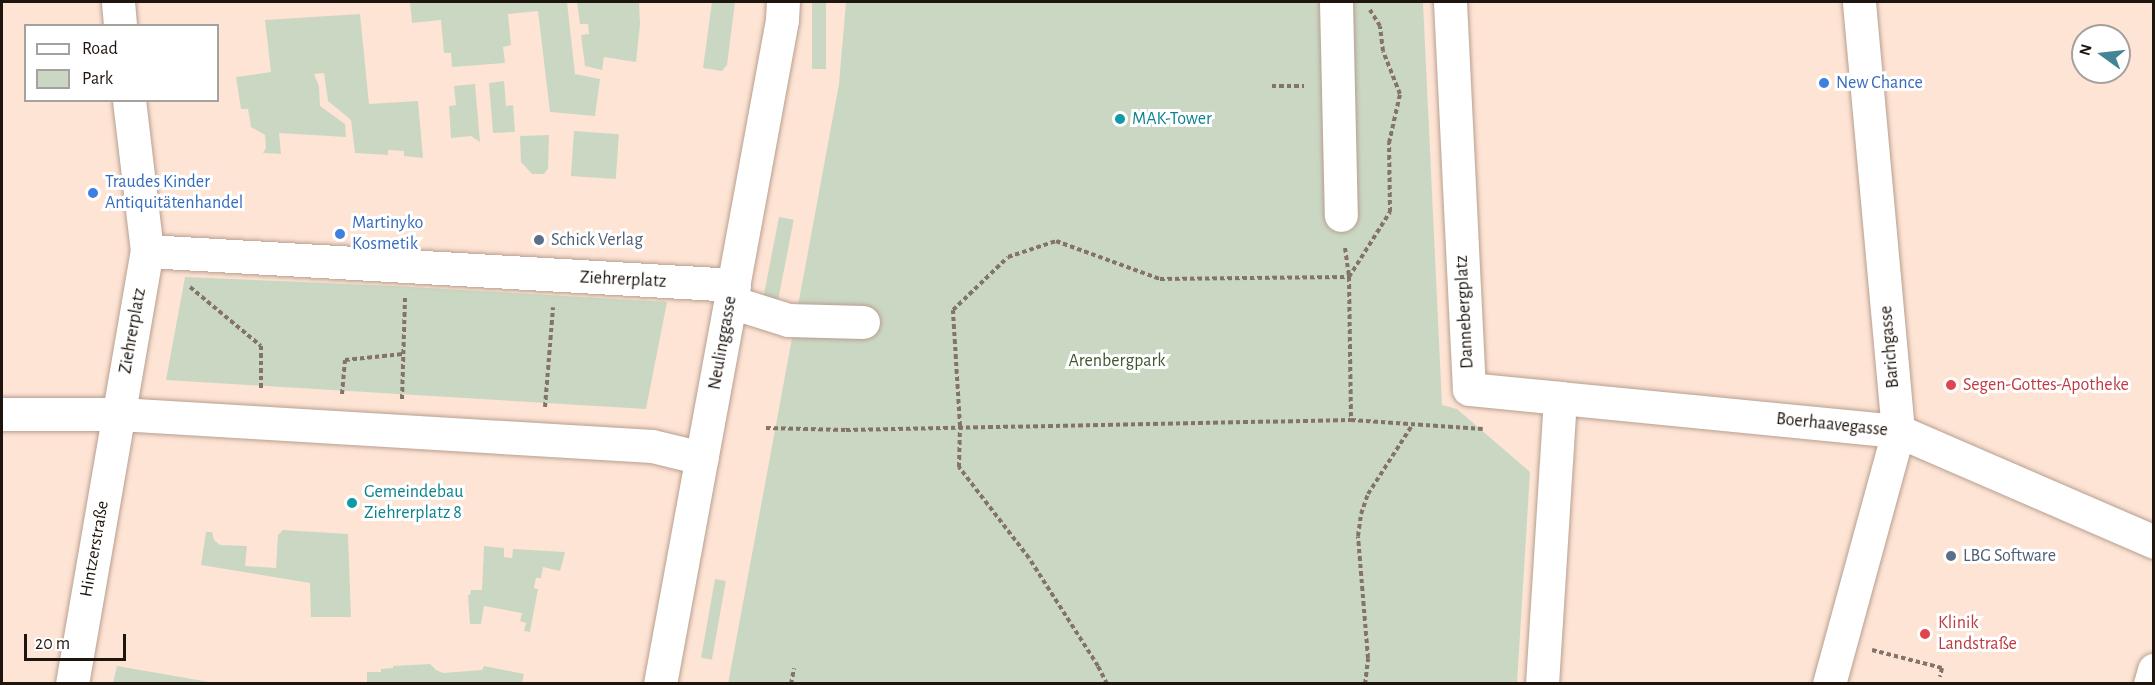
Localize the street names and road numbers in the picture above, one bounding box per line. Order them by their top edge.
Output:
street label: Dannebergplatz [1451,255,1479,369]
street label: Ziehrerplatz [579,267,667,293]
street label: Ziehrerplatz [115,287,151,375]
street label: Neulinggasse [704,294,742,392]
street label: Barichgasse [1876,305,1904,389]
street label: Boerhaavegasse [1775,408,1889,442]
street label: Hintzerstraße [76,499,114,599]

